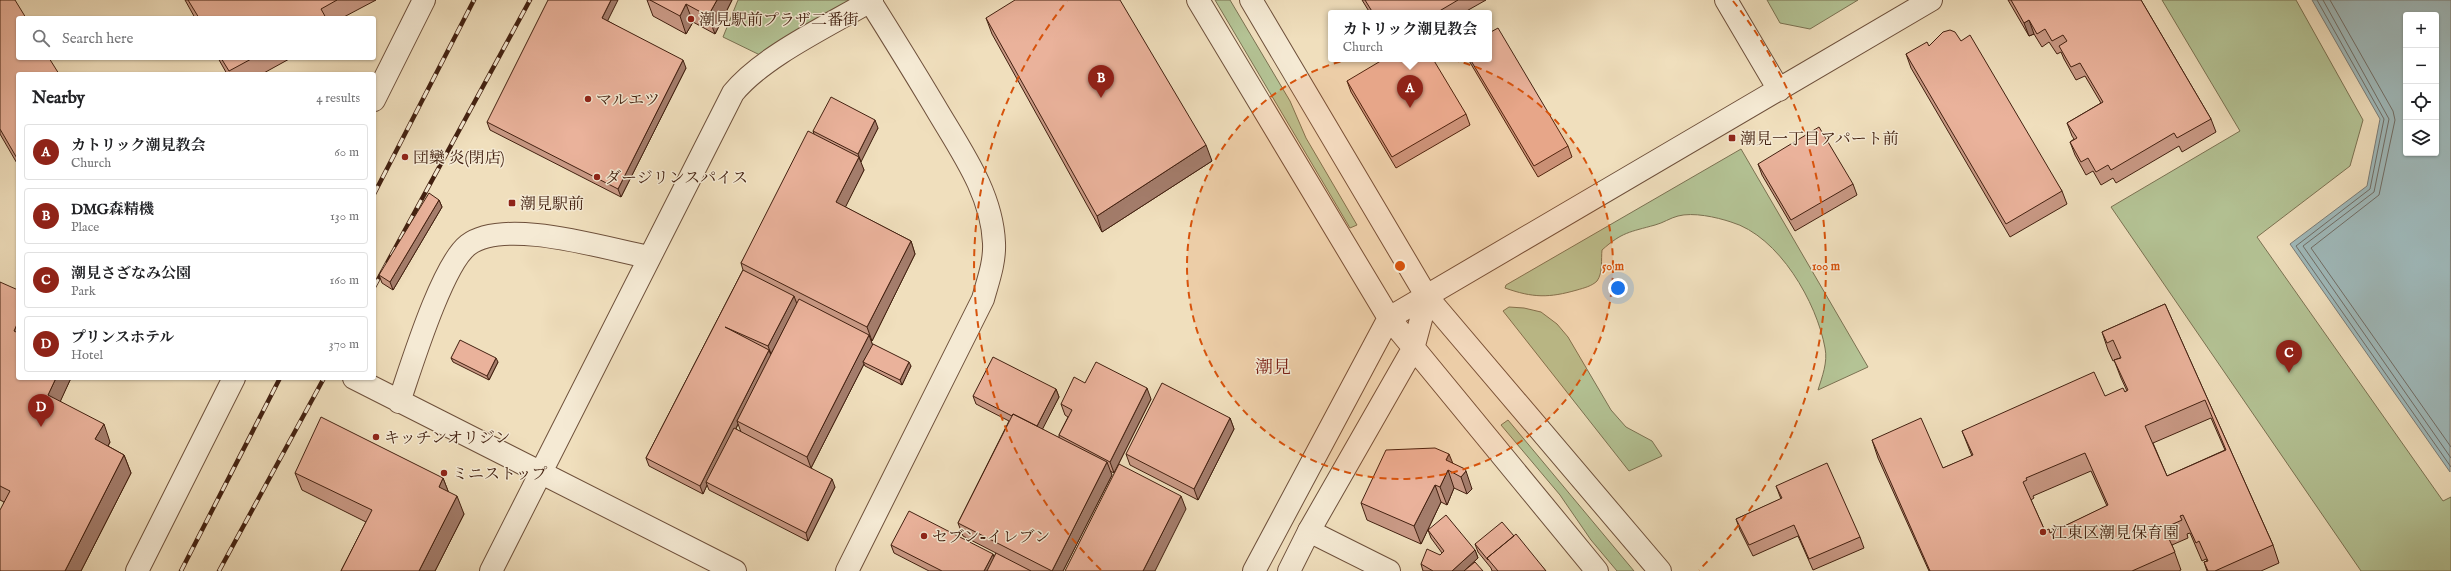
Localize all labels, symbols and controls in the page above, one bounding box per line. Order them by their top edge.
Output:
popup [1328,10,1492,62]
place label: 潮見駅前プラザ二番街 [699,11,859,31]
map controls [2403,12,2439,156]
button: + [2403,12,2439,48]
marker: 潮見駅前プラザ二番街 [686,14,696,24]
search box [16,16,376,60]
text: カトリック潮見教会 [1343,20,1477,39]
icon: search [30,27,52,49]
text: Search here [62,29,133,48]
text: Church [1343,39,1383,56]
button: − [2403,48,2439,84]
pin: B [1088,65,1114,98]
pin: A [1397,75,1423,108]
button: locate [2403,84,2439,120]
text: Nearby [32,88,85,109]
text: 4 results [316,90,360,107]
place label: マルエツ [596,91,660,111]
marker: マルエツ [583,94,593,104]
button: layers [2403,120,2439,156]
place label: 潮見一丁目アパート前 [1740,130,1899,150]
marker: 潮見一丁目アパート前 [1727,133,1737,143]
text: カトリック潮見教会 [71,136,205,155]
text: A [42,144,50,161]
text: 60 m [334,144,359,161]
place label: 団欒 炎(閉店) [413,149,505,169]
marker: 団欒 炎(閉店) [400,152,410,162]
text: Church [71,155,111,172]
place label: ダージリンスパイス [605,169,748,189]
marker: ダージリンスパイス [592,172,602,182]
place label: 潮見駅前 [520,195,584,215]
marker: 潮見駅前 [507,198,517,208]
text: DMG森精機 [71,200,154,219]
text: B [42,208,50,225]
text: 130 m [330,208,359,225]
text: Place [71,219,99,236]
centre of rings [1393,259,1407,273]
text: 50 m [1602,259,1625,274]
text: 100 m [1812,259,1841,274]
text: 潮見さざなみ公園 [71,264,191,283]
text: C [41,272,51,289]
text: 160 m [329,272,359,289]
your location [1608,278,1628,298]
text: Park [71,283,96,300]
text: プリンスホテル [71,328,174,347]
text: D [41,336,51,353]
text: 370 m [329,336,359,353]
pin: C [2276,340,2302,373]
text: Hotel [71,347,103,364]
district label: 潮見 [1255,357,1291,380]
pin: D [28,394,54,427]
place label: キッチンオリジン [384,429,510,449]
marker: キッチンオリジン [371,432,381,442]
place label: ミニストップ [452,465,548,485]
marker: ミニストップ [439,468,449,478]
place label: 江東区潮見保育園 [2051,524,2179,544]
marker: 江東区潮見保育園 [2038,527,2048,537]
place label: セブン-イレブン [932,528,1050,548]
marker: セブン-イレブン [919,531,929,541]

